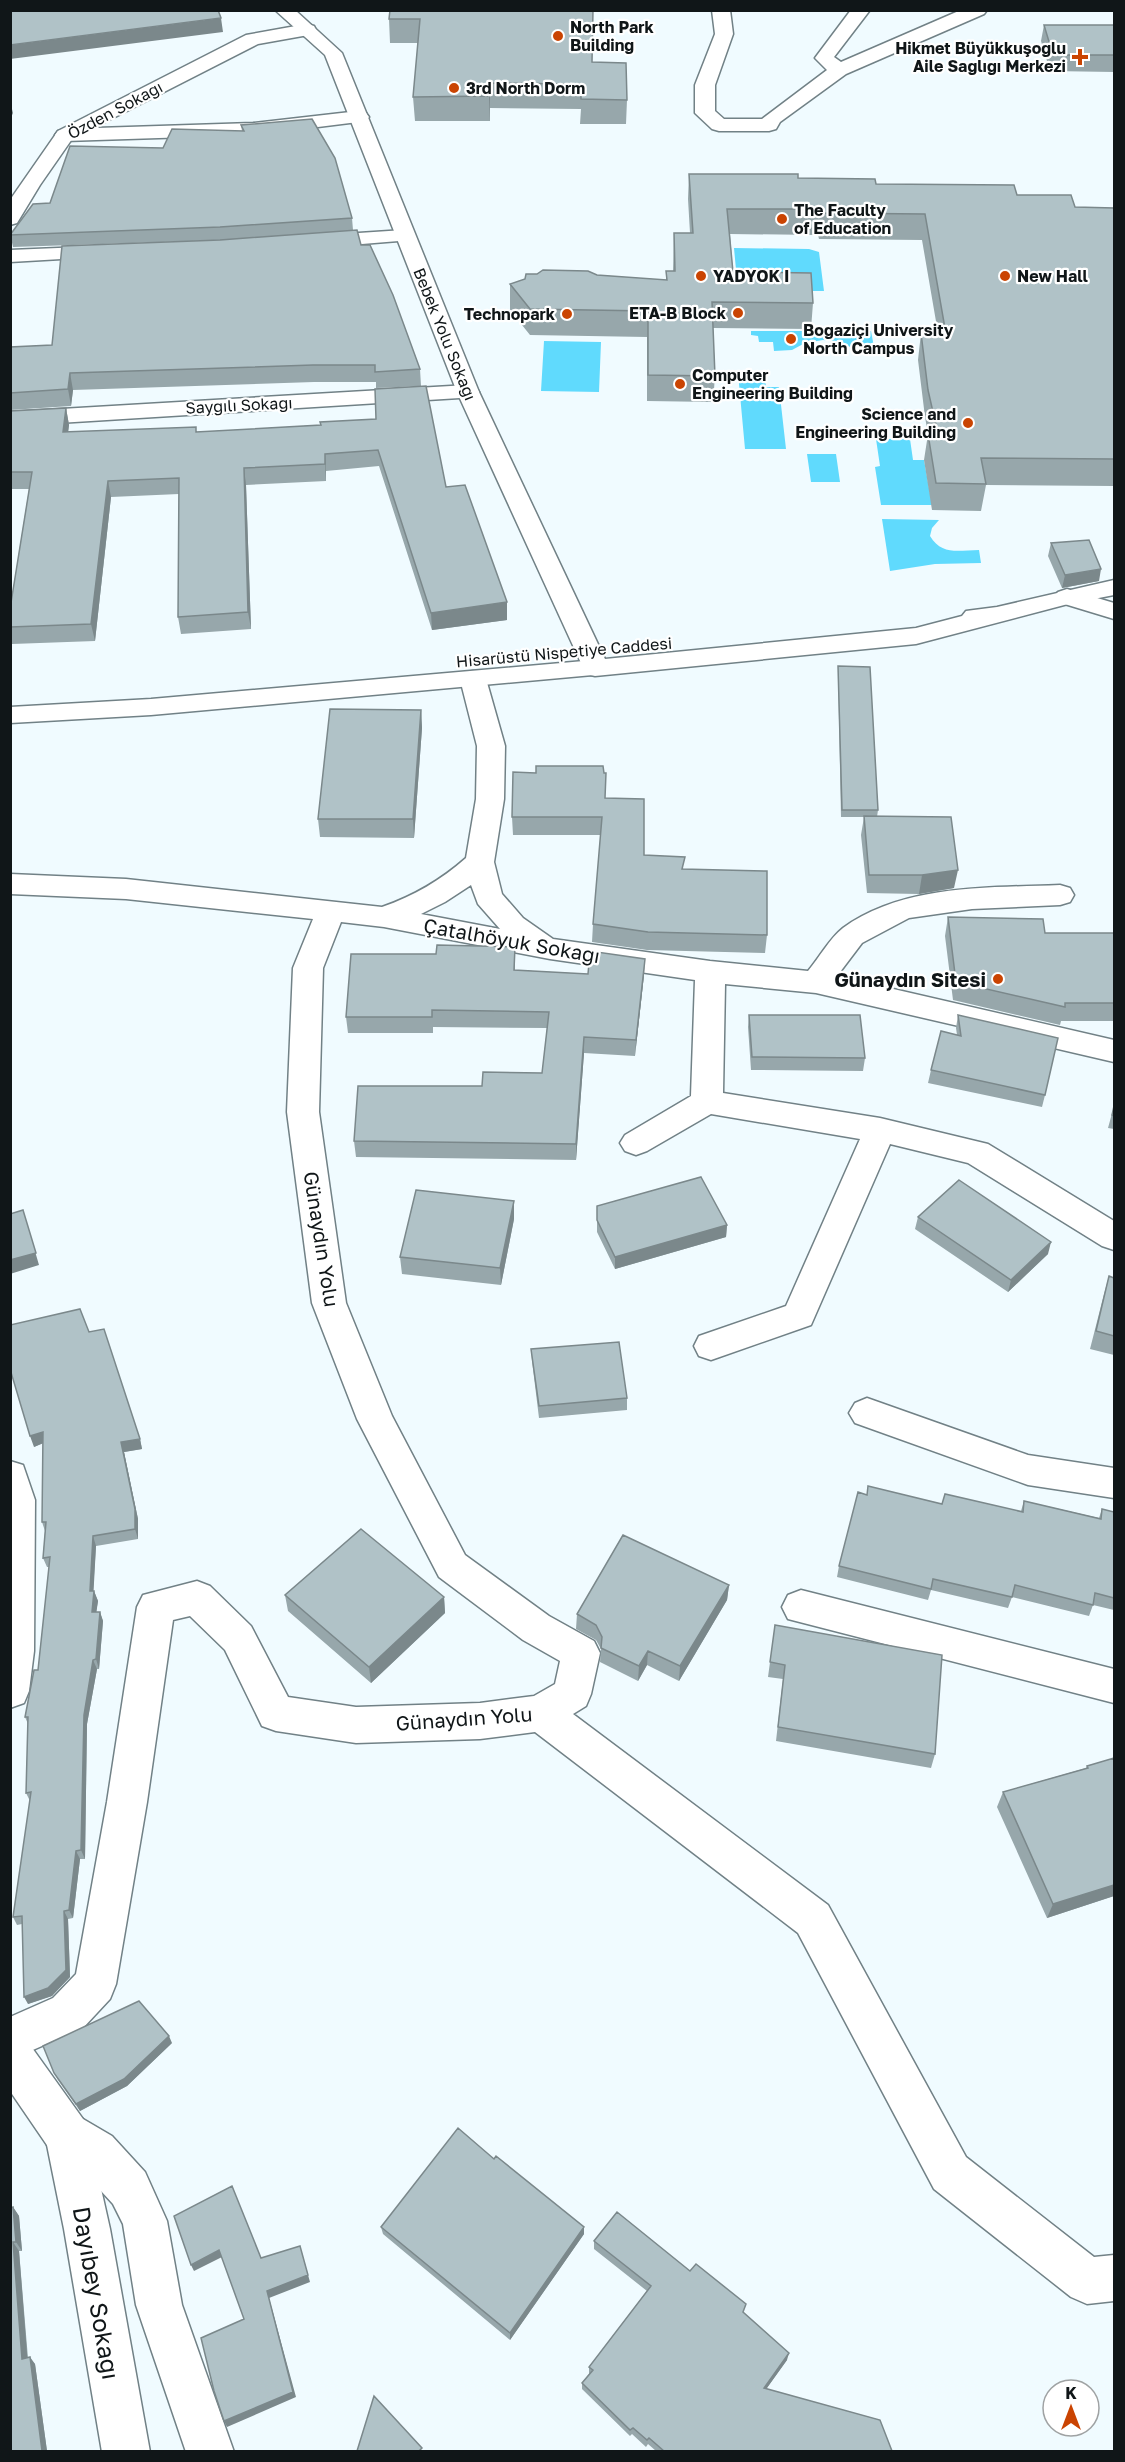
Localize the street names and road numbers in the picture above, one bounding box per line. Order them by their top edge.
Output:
street label: Özden Sokağı [64,77,166,143]
street label: Bebek Yolu Sokağı [409,265,481,403]
street label: Saygılı Sokağı [185,392,293,418]
street label: Hisarüstü Nispetiye Caddesi [455,633,673,671]
street label: Çatalhöyuk Sokağı [422,913,602,967]
street label: Günaydın Yolu [299,1170,345,1308]
street label: Günaydın Yolu [395,1701,533,1735]
street label: Dayıbey Sokağı [68,2204,126,2382]

